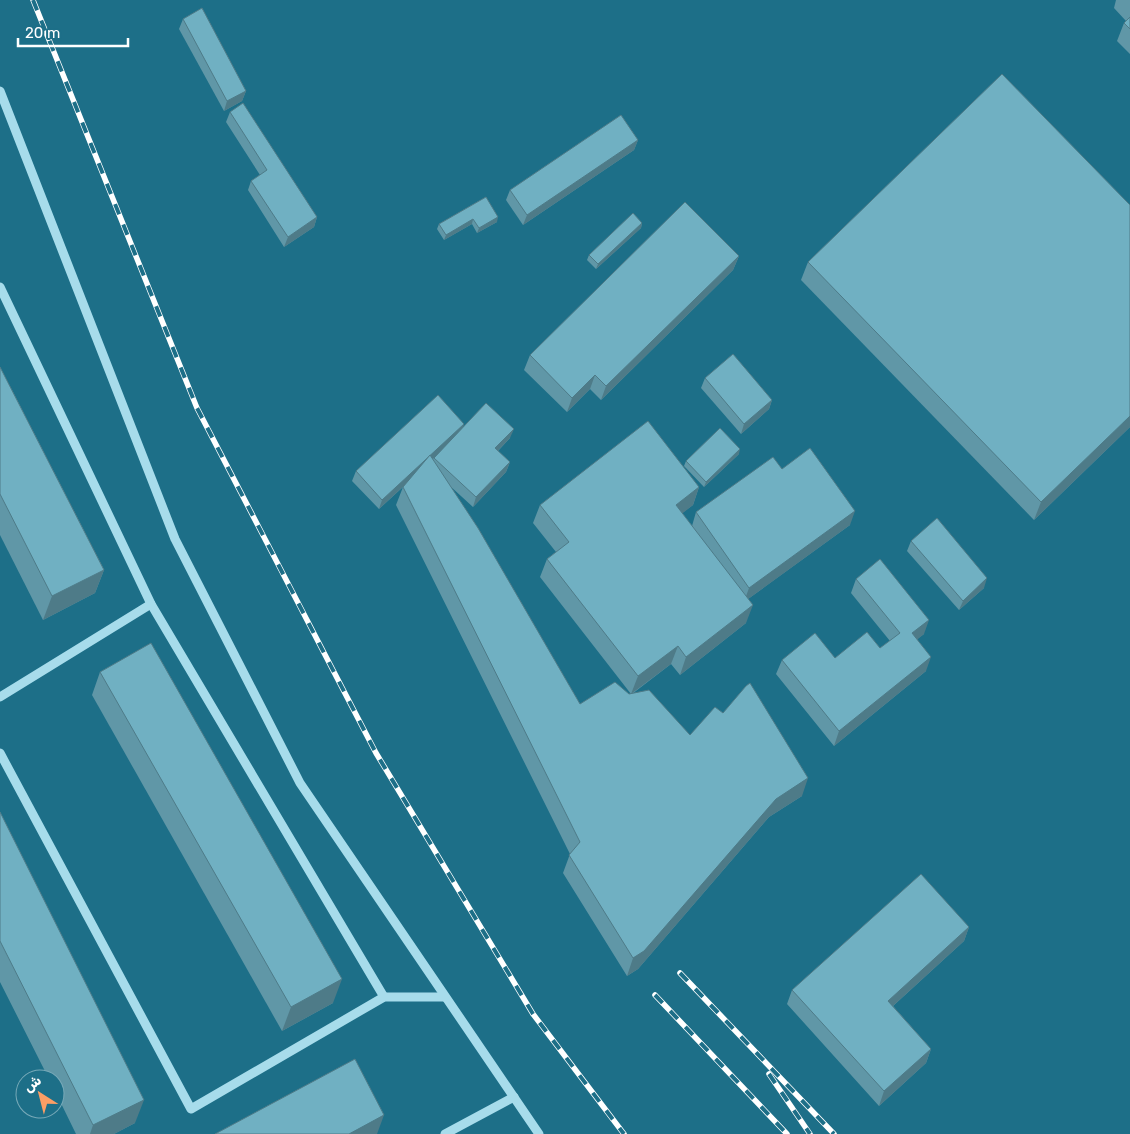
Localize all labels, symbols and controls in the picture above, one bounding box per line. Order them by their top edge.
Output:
scale bar [18,15,128,47]
text: 20 m [25,24,60,42]
north arrow [15,1069,65,1119]
text: ش [20,1072,45,1096]

